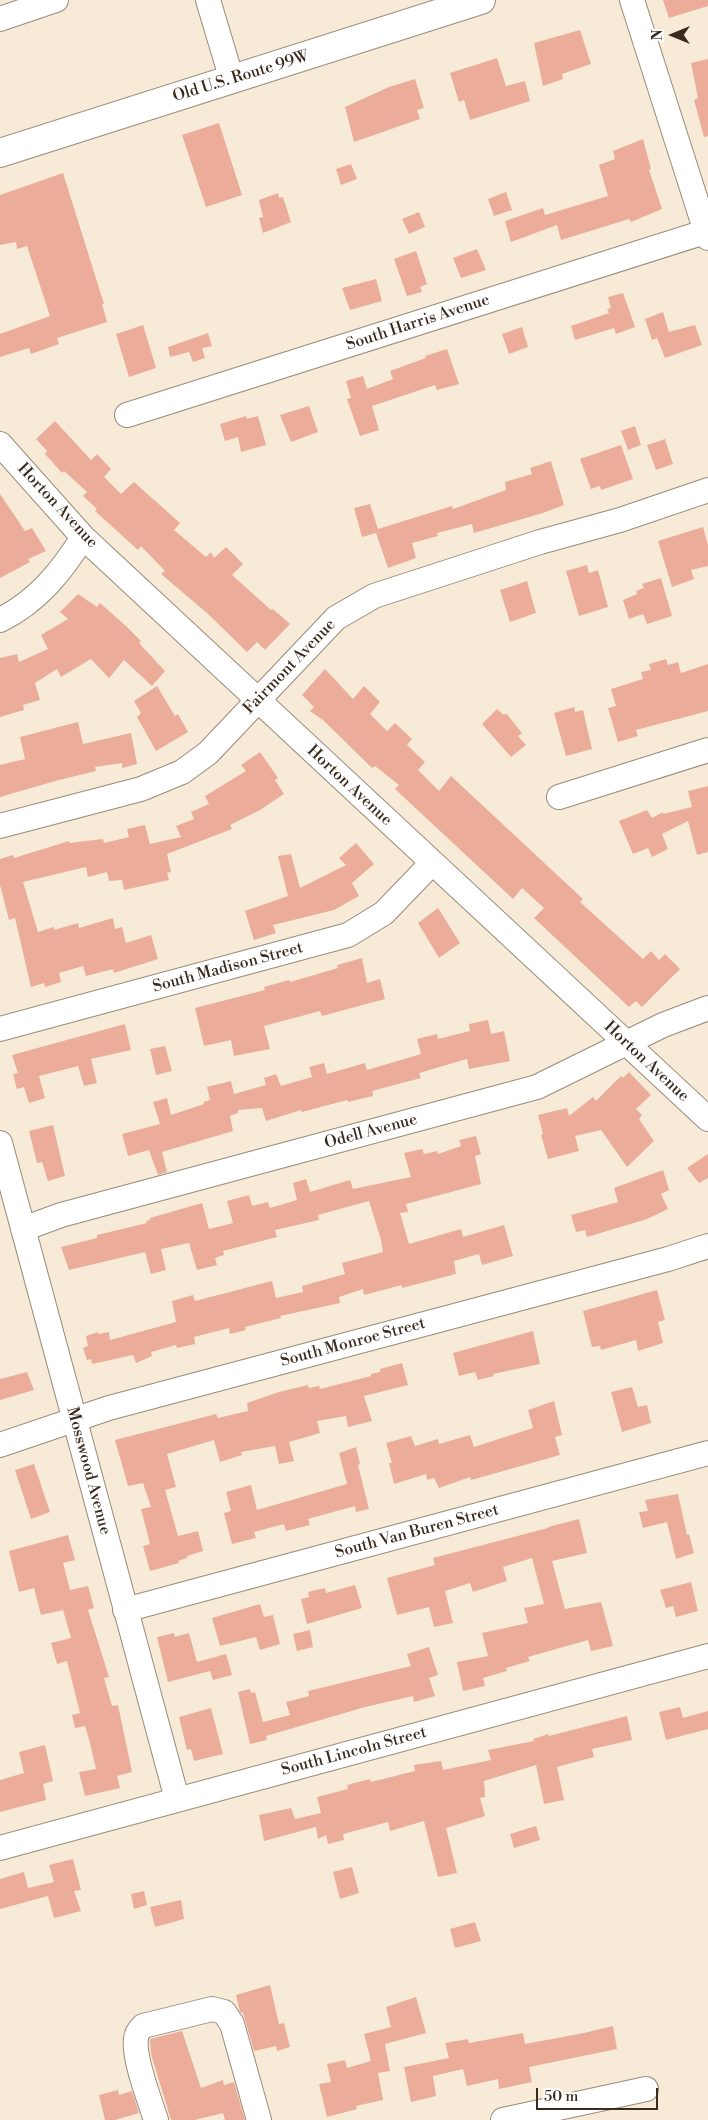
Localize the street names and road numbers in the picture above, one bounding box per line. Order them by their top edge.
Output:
street label: Old U.S. Route 99W [171,47,311,107]
street label: South Harris Avenue [344,291,492,355]
street label: Horton Avenue [13,460,101,552]
street label: Fairmont Avenue [240,616,340,718]
street label: Horton Avenue [303,742,395,830]
street label: South Madison Street [151,939,305,997]
street label: Horton Avenue [600,1018,692,1106]
street label: Odell Avenue [323,1110,419,1154]
street label: South Monroe Street [278,1314,428,1372]
street label: Mosswood Avenue [62,1405,114,1537]
street label: South Van Buren Street [333,1501,501,1563]
street label: South Lincoln Street [279,1723,429,1781]

